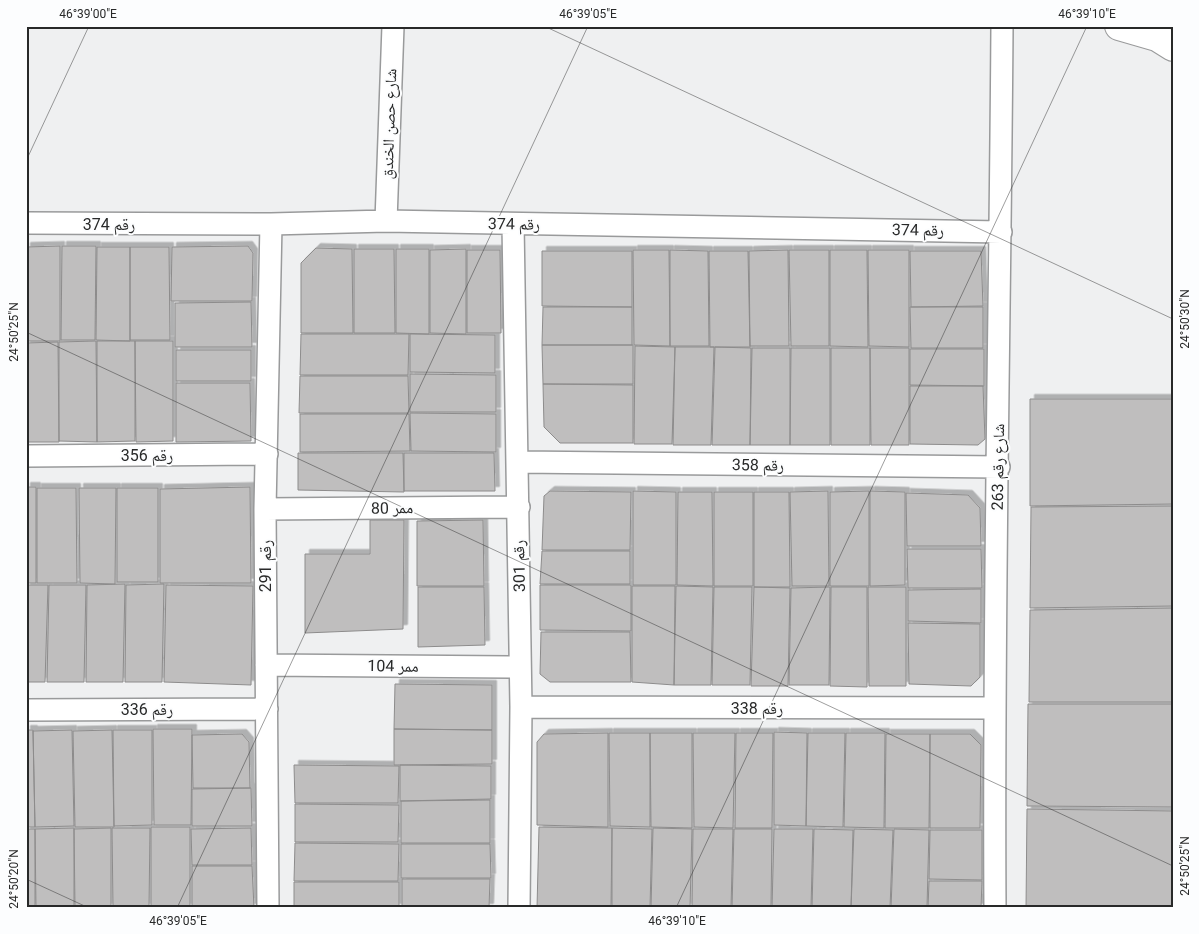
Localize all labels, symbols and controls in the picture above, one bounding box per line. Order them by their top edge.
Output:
text: 46°39'00"E [59,7,117,21]
text: 46°39'05"E [559,7,617,21]
text: 46°39'10"E [1058,7,1116,21]
street label: شارع حصن الخندق [378,68,401,180]
street label: رقم 374 [488,214,540,235]
street label: رقم 374 [83,215,135,235]
street label: رقم 374 [892,220,944,241]
text: 24°50'30"N [1178,289,1192,349]
text: 24°50'25"N [7,302,21,362]
street label: شارع رقم 263 [988,423,1009,511]
street label: رقم 356 [121,446,173,466]
street label: رقم 358 [732,455,784,476]
street label: ممر 80 [371,498,413,518]
street label: رقم 291 [256,540,276,592]
street label: رقم 301 [509,540,530,592]
street label: ممر 104 [367,656,419,676]
street label: رقم 338 [731,699,783,719]
street label: رقم 336 [121,700,173,720]
text: 24°50'25"N [1178,836,1192,896]
text: 24°50'20"N [7,849,21,909]
text: 46°39'05"E [149,914,207,928]
text: 46°39'10"E [648,914,706,928]

